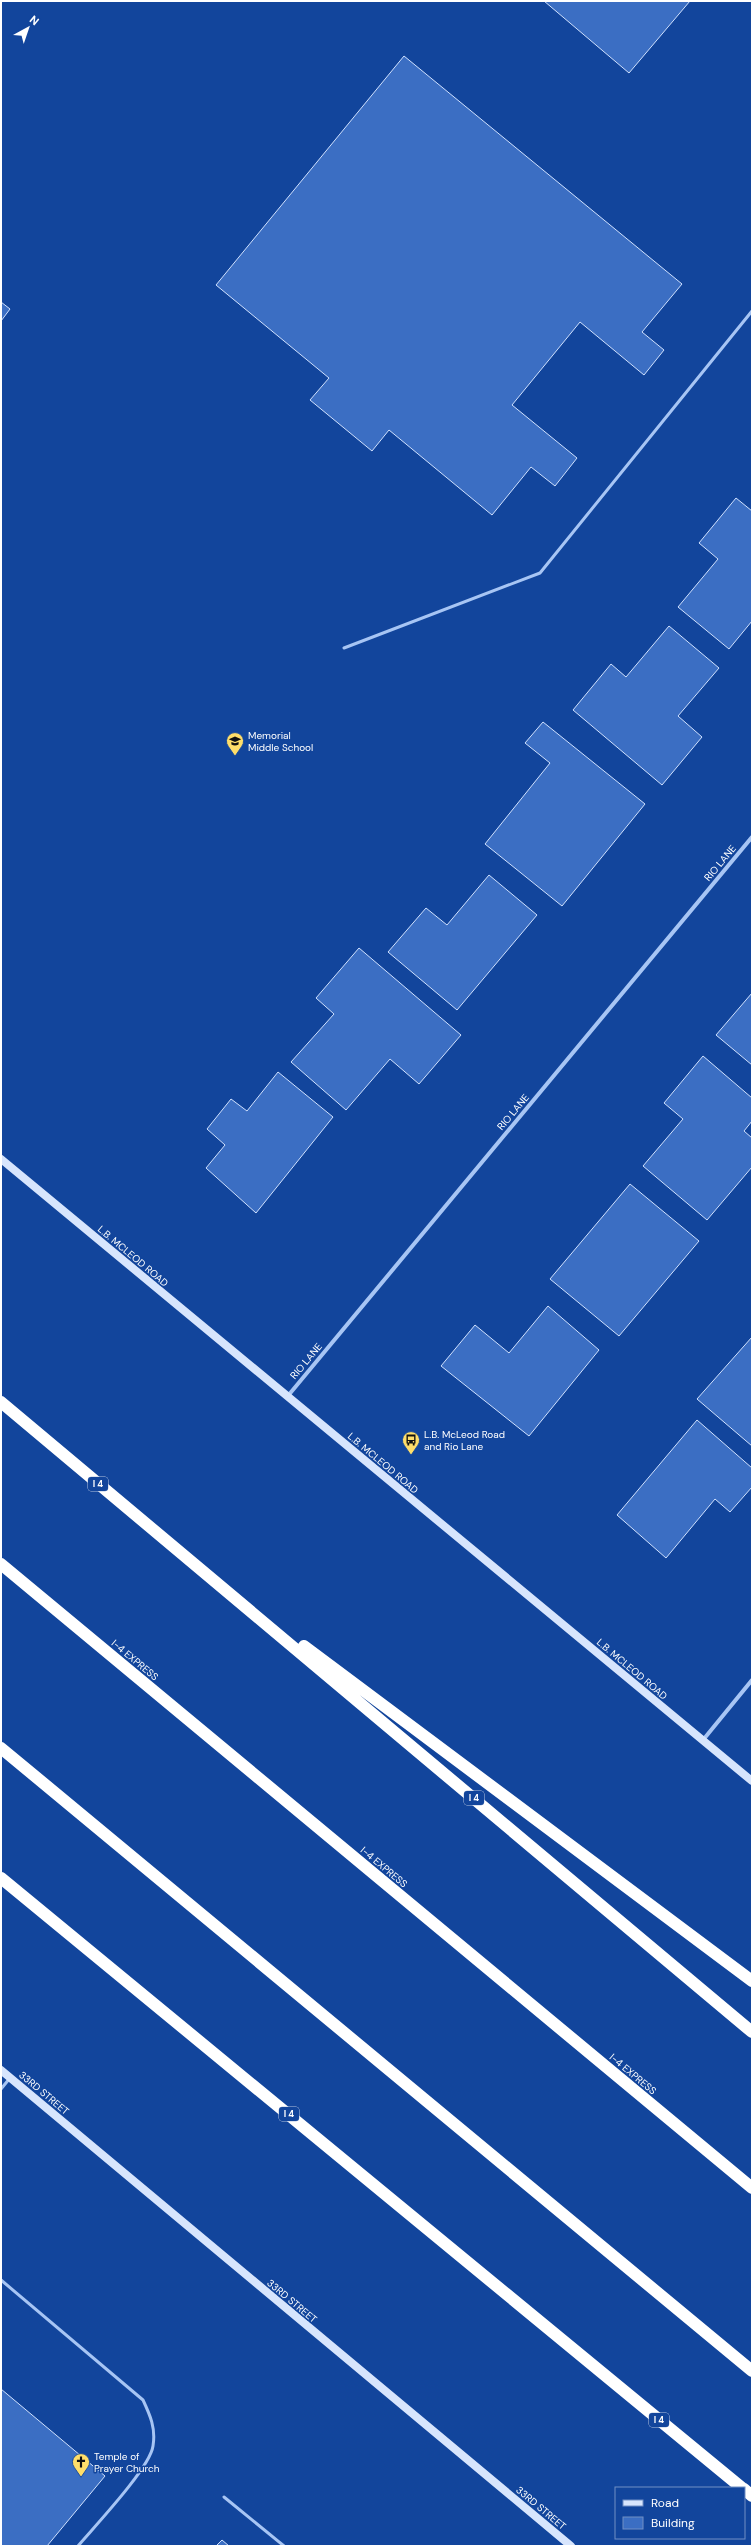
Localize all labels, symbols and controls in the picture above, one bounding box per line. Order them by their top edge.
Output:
north arrow [8,8,48,48]
text: N [27,12,42,28]
place label: Memorial Middle School [248,729,313,754]
school or university icon: Memorial Middle School [225,731,245,756]
street label: RIO LANE [701,842,739,884]
street label: RIO LANE [494,1091,532,1133]
street label: L.B. MCLEOD ROAD [95,1223,171,1289]
street label: RIO LANE [287,1340,325,1382]
place label: L.B. McLeod Road and Rio Lane [424,1428,505,1453]
street label: L.B. MCLEOD ROAD [345,1430,421,1496]
bus stop icon: L.B. McLeod Road and Rio Lane [401,1430,421,1455]
road number: I 4 [88,1477,108,1491]
street label: L.B. MCLEOD ROAD [594,1636,670,1702]
street label: I-4 EXPRESS [109,1637,161,1683]
road number: I 4 [464,1791,484,1805]
street label: I-4 EXPRESS [358,1844,410,1890]
street label: I-4 EXPRESS [607,2051,659,2097]
street label: 33RD STREET [16,2068,72,2118]
road number: I 4 [279,2107,299,2121]
street label: 33RD STREET [264,2276,320,2326]
road number: I 4 [649,2413,669,2427]
place label: Temple of Prayer Church [94,2450,160,2475]
church icon: Temple of Prayer Church [71,2452,91,2477]
street label: 33RD STREET [513,2483,569,2533]
legend [615,2487,745,2539]
text: Road [651,2495,679,2511]
text: Building [651,2515,695,2531]

